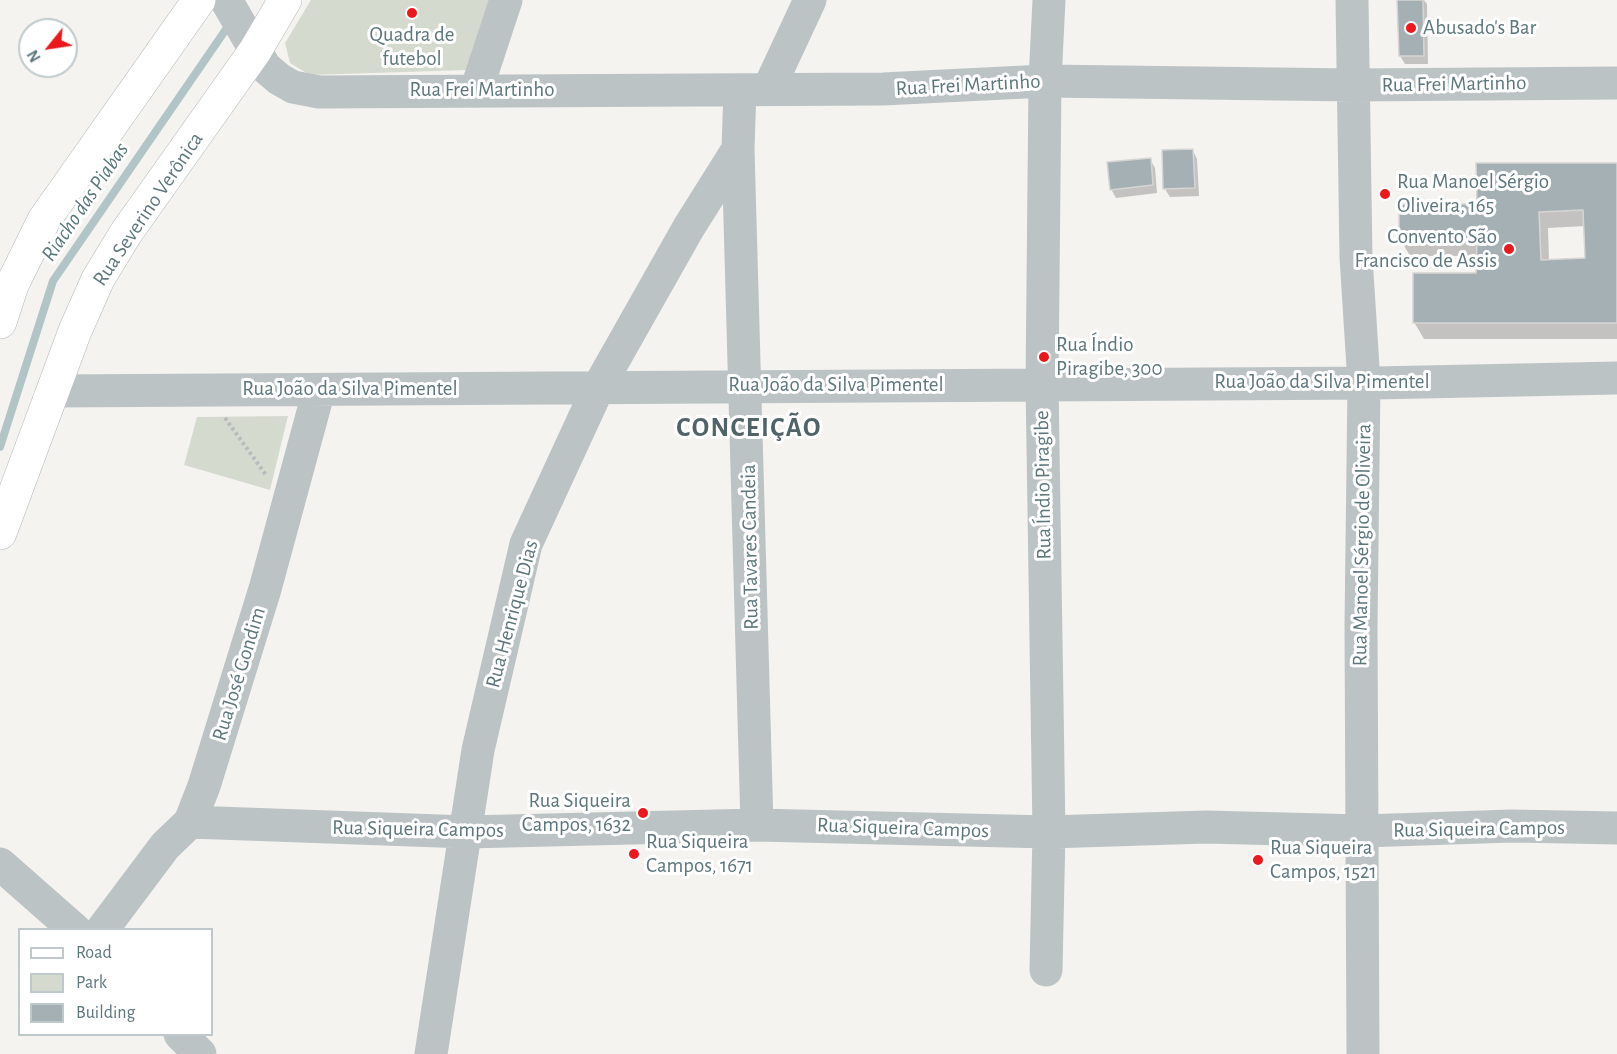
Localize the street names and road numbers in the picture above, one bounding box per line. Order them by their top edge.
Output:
street label: Rua Frei Martinho [895,69,1041,101]
street label: Rua Frei Martinho [1381,70,1527,98]
street label: Rua Frei Martinho [410,77,554,103]
street label: Rua Severino Verônica [87,127,209,291]
street label: Rua João da Silva Pimentel [1214,369,1430,395]
street label: Rua João da Silva Pimentel [728,372,944,398]
street label: Rua João da Silva Pimentel [242,376,458,402]
street label: Rua Índio Piragibe [1029,410,1057,560]
street label: Rua Manoel Sérgio de Oliveira [1347,423,1377,667]
street label: Rua Tavares Candeia [736,464,764,630]
street label: Rua Henrique Dias [480,537,544,691]
street label: Rua José Gondim [207,604,271,744]
street label: Rua Siqueira Campos [817,812,989,844]
street label: Rua Siqueira Campos [332,815,504,843]
street label: Rua Siqueira Campos [1393,815,1565,843]

